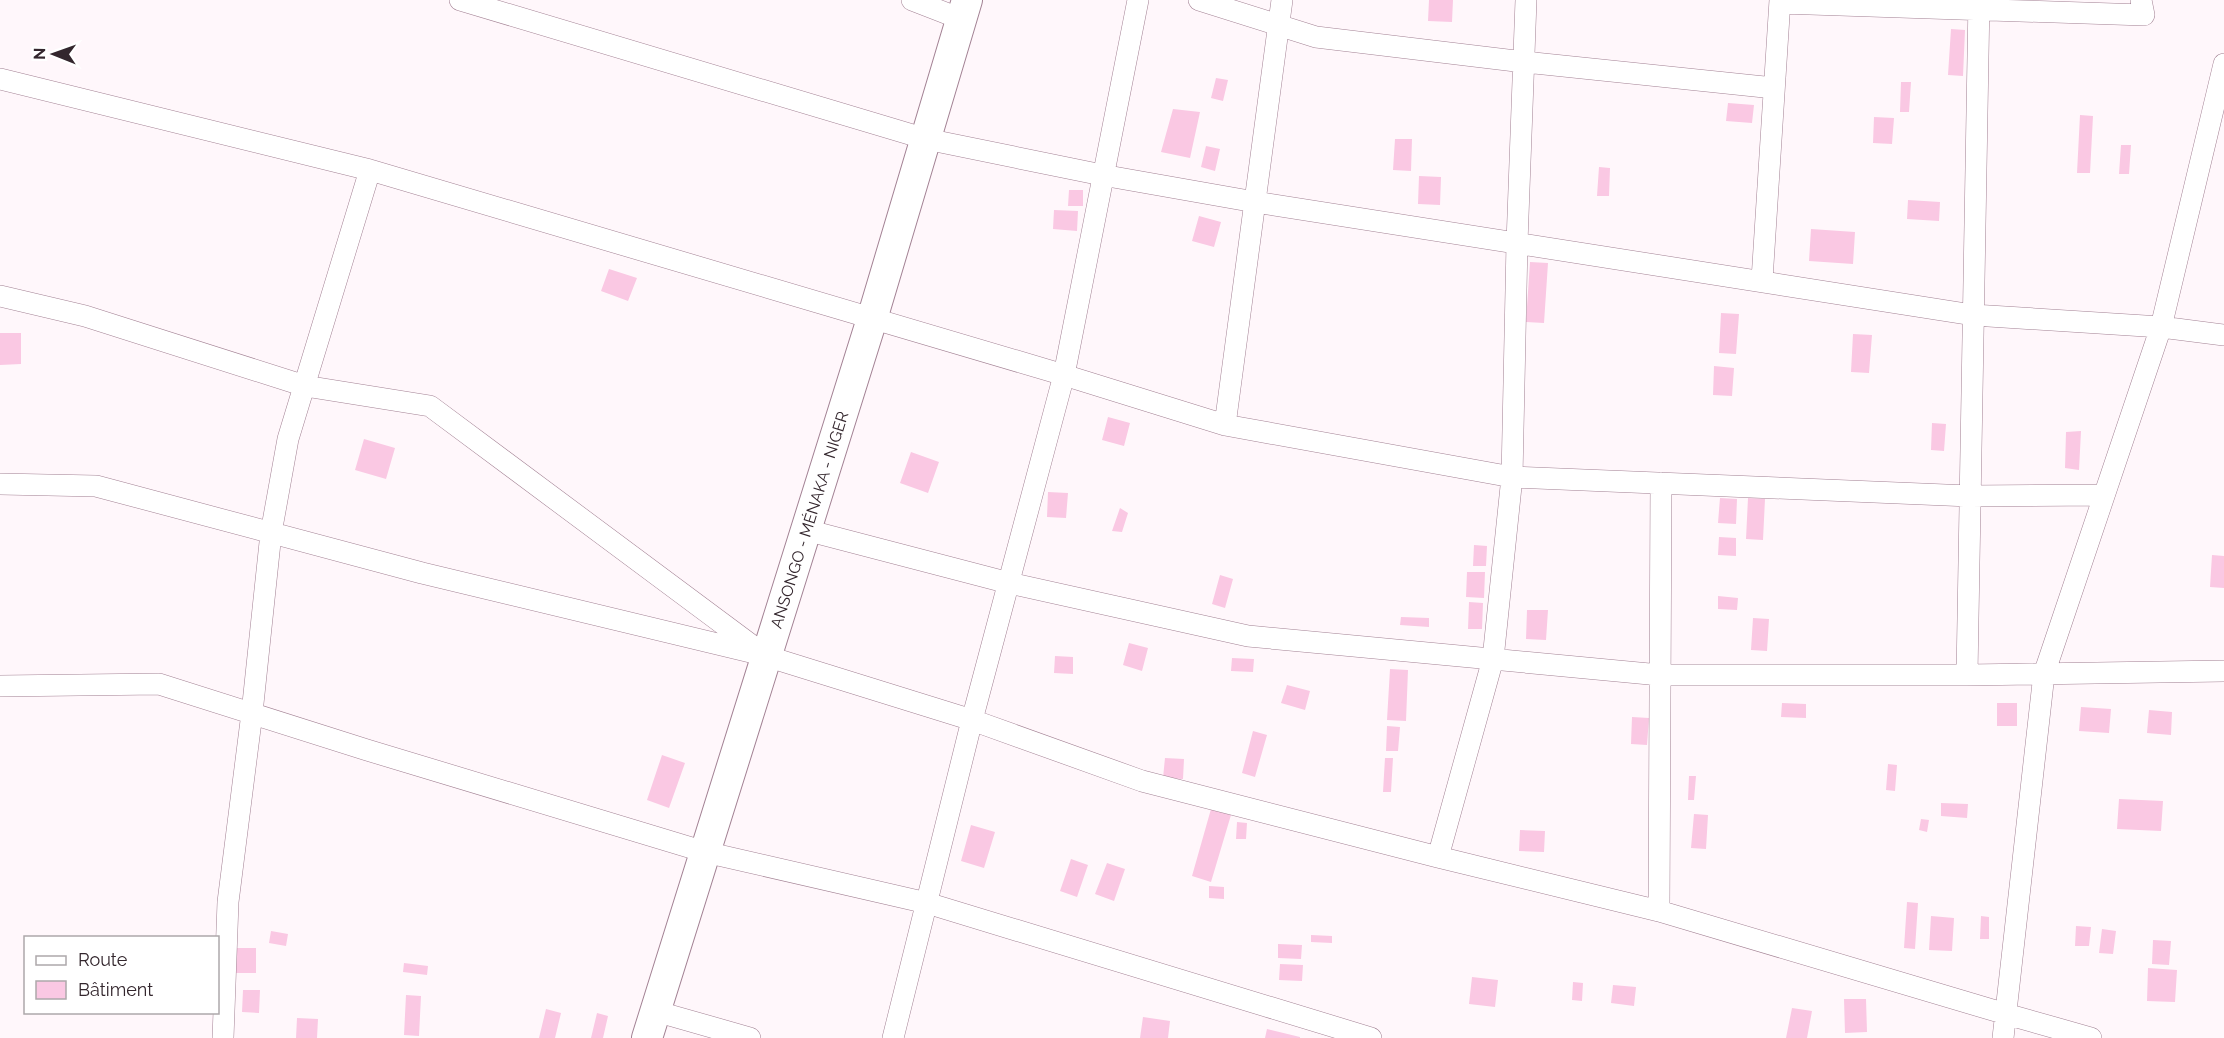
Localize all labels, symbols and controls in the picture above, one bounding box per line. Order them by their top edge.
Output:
north arrow [24,24,84,84]
text: N [30,47,49,60]
street label: ANSONGO - MÉNAKA - NIGER [766,409,852,631]
legend [24,936,219,1014]
text: Route [78,949,128,970]
text: Bâtiment [78,979,153,1000]

